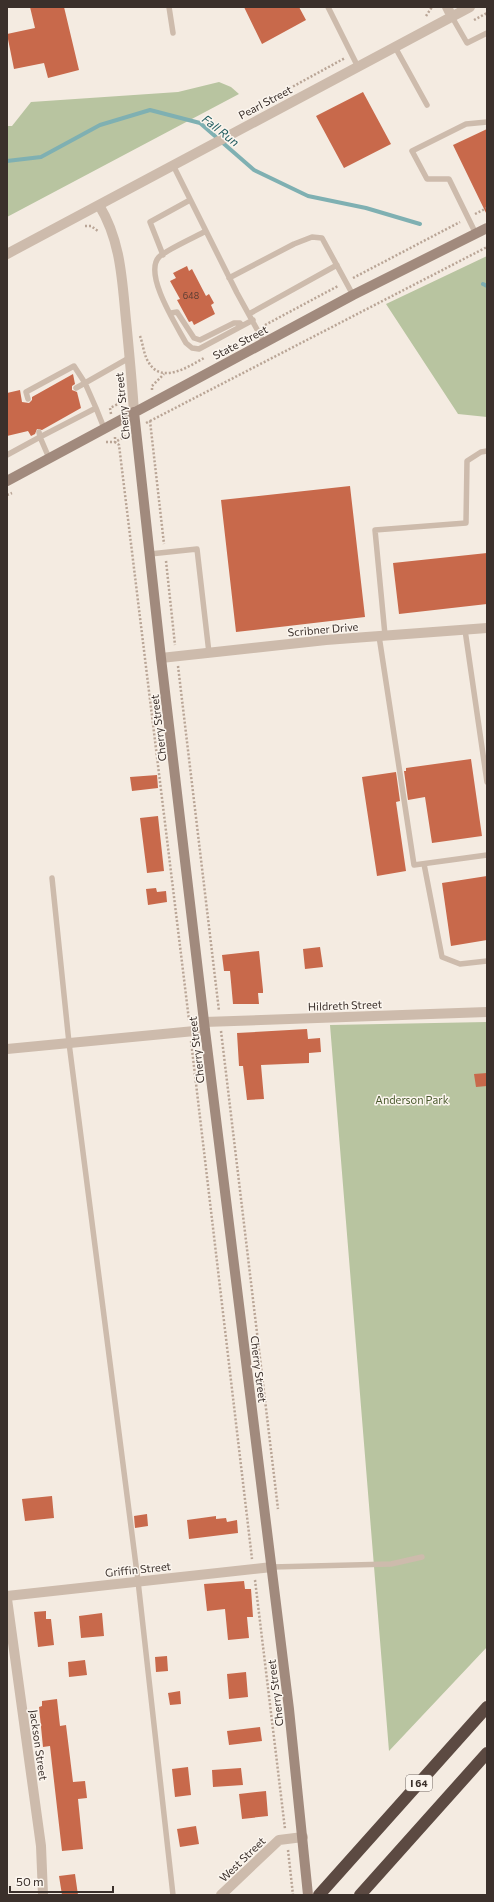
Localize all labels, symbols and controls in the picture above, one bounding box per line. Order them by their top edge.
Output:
street label: Pearl Street [236,82,294,122]
water label: Fall Run [200,111,242,149]
house number: 648 [183,290,199,301]
street label: State Street [210,322,270,362]
street label: Cherry Street [112,371,132,440]
street label: Scribner Drive [287,619,359,639]
street label: Cherry Street [147,693,169,762]
street label: Hildreth Street [308,997,383,1013]
street label: Cherry Street [185,1015,207,1084]
park label: Anderson Park [375,1093,449,1106]
street label: Cherry Street [248,1335,270,1404]
street label: Griffin Street [104,1559,172,1579]
street label: Cherry Street [264,1658,286,1727]
street label: Jackson Street [27,1709,50,1782]
road number: I 64 [406,1775,432,1791]
street label: West Street [216,1834,268,1884]
scale bar [10,1868,113,1894]
text: 50 m [16,1874,44,1888]

